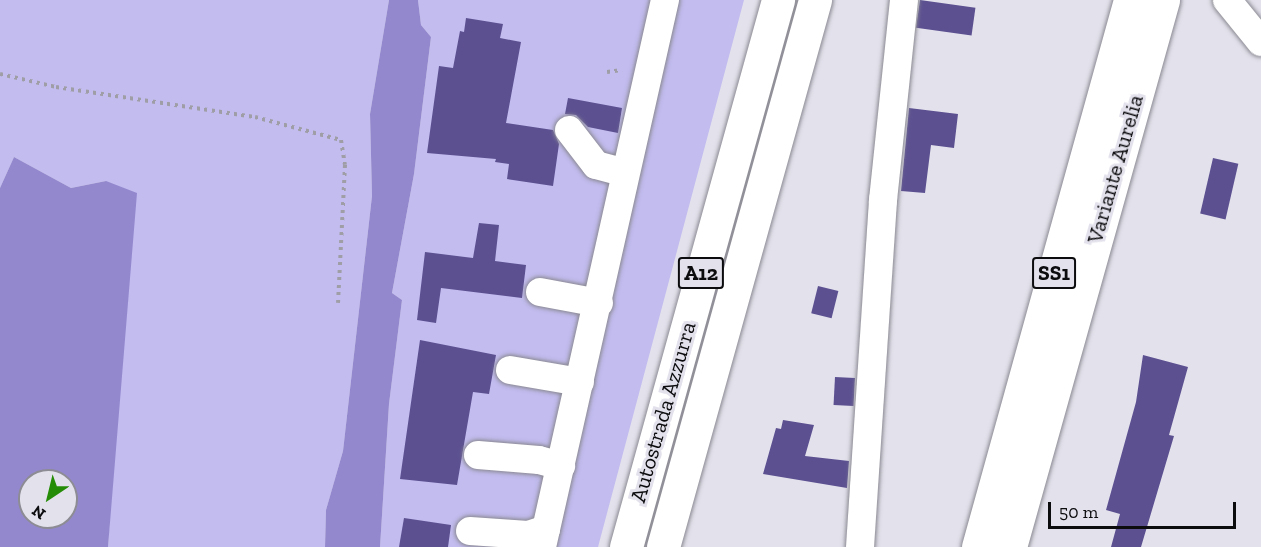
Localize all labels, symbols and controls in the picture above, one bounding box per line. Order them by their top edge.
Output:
street label: Variante Aurelia [1081,91,1149,247]
road number: A12 [677,255,725,291]
road number: SS1 [1032,255,1076,291]
street label: Autostrada Azzurra [625,318,701,506]
north arrow [18,469,78,529]
scale bar [1051,490,1238,528]
text: N [28,501,49,524]
text: 50 m [1059,501,1098,523]

